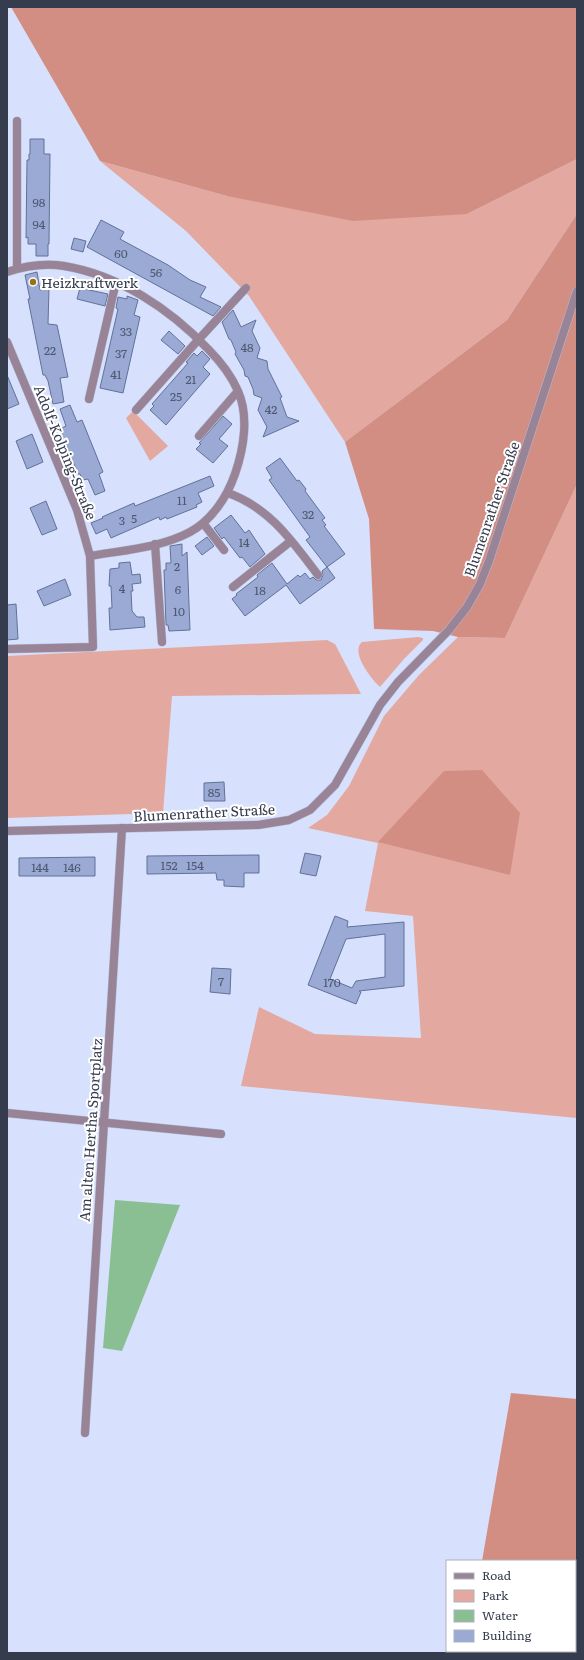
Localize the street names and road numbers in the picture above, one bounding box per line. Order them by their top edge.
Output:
street label: Adolf-Kolping-Straße [30,381,102,523]
street label: Blumenrather Straße [458,439,524,579]
street label: Blumenrather Straße [133,798,275,826]
street label: Am alten Hertha Sportplatz [74,1038,106,1222]

